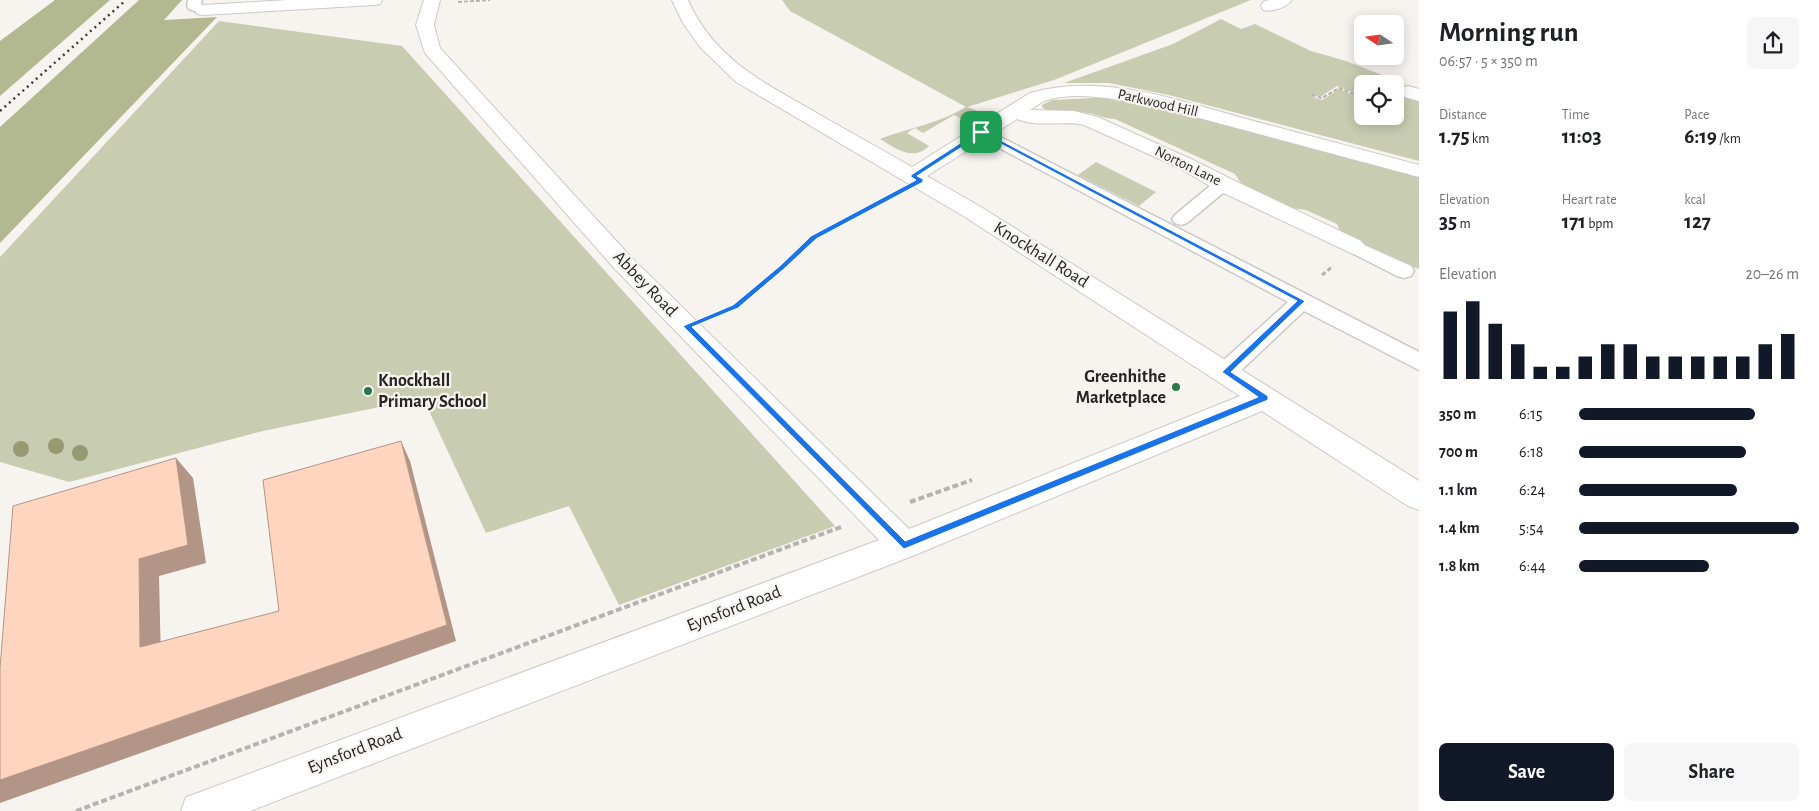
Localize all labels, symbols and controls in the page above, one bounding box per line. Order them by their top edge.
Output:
north arrow [1354,15,1404,65]
map controls [1354,15,1404,125]
button: share [1747,17,1799,69]
text: Morning run [1439,19,1579,47]
text: 06:57 · 5 × 350 m [1439,53,1538,69]
button: locate [1354,75,1404,125]
street label: Parkwood Hill [1116,86,1200,120]
text: Distance [1439,108,1486,122]
text: Time [1562,108,1590,122]
text: Pace [1684,108,1710,122]
pin [960,111,1002,153]
icon: arrive [967,118,995,146]
text: 1.75 [1439,126,1470,147]
text: 11:03 [1562,126,1602,147]
text: 6:19 [1684,126,1717,147]
text: km [1470,132,1489,146]
text: /km [1717,132,1741,146]
street label: Norton Lane [1152,144,1224,188]
text: Elevation [1439,193,1490,207]
text: Heart rate [1562,193,1617,207]
text: kcal [1684,193,1706,207]
text: 35 [1439,211,1457,232]
text: 171 [1562,211,1586,232]
text: 127 [1684,211,1711,232]
text: m [1457,217,1471,231]
text: bpm [1586,217,1614,231]
street label: Knockhall Road [990,219,1092,291]
street label: Abbey Road [609,248,681,320]
text: Elevation [1439,266,1497,282]
text: 20–26 m [1745,266,1799,282]
place label: Greenhithe Marketplace [1076,368,1166,407]
place label: Knockhall Primary School [378,372,487,411]
marker: Greenhithe Marketplace [1170,381,1182,393]
marker: Knockhall Primary School [362,385,374,397]
text: 350 m [1439,406,1476,422]
text: 6:15 [1519,406,1542,422]
text: 700 m [1439,444,1478,460]
text: 6:18 [1519,444,1543,460]
text: 1.1 km [1439,482,1477,498]
text: 6:24 [1519,482,1545,498]
text: 1.4 km [1439,520,1480,536]
text: 5:54 [1519,520,1544,536]
text: 1.8 km [1439,558,1480,574]
text: 6:44 [1519,558,1546,574]
street label: Eynsford Road [684,583,784,635]
street label: Eynsford Road [305,725,405,777]
button: Save [1439,743,1614,801]
button: Share [1624,743,1799,801]

